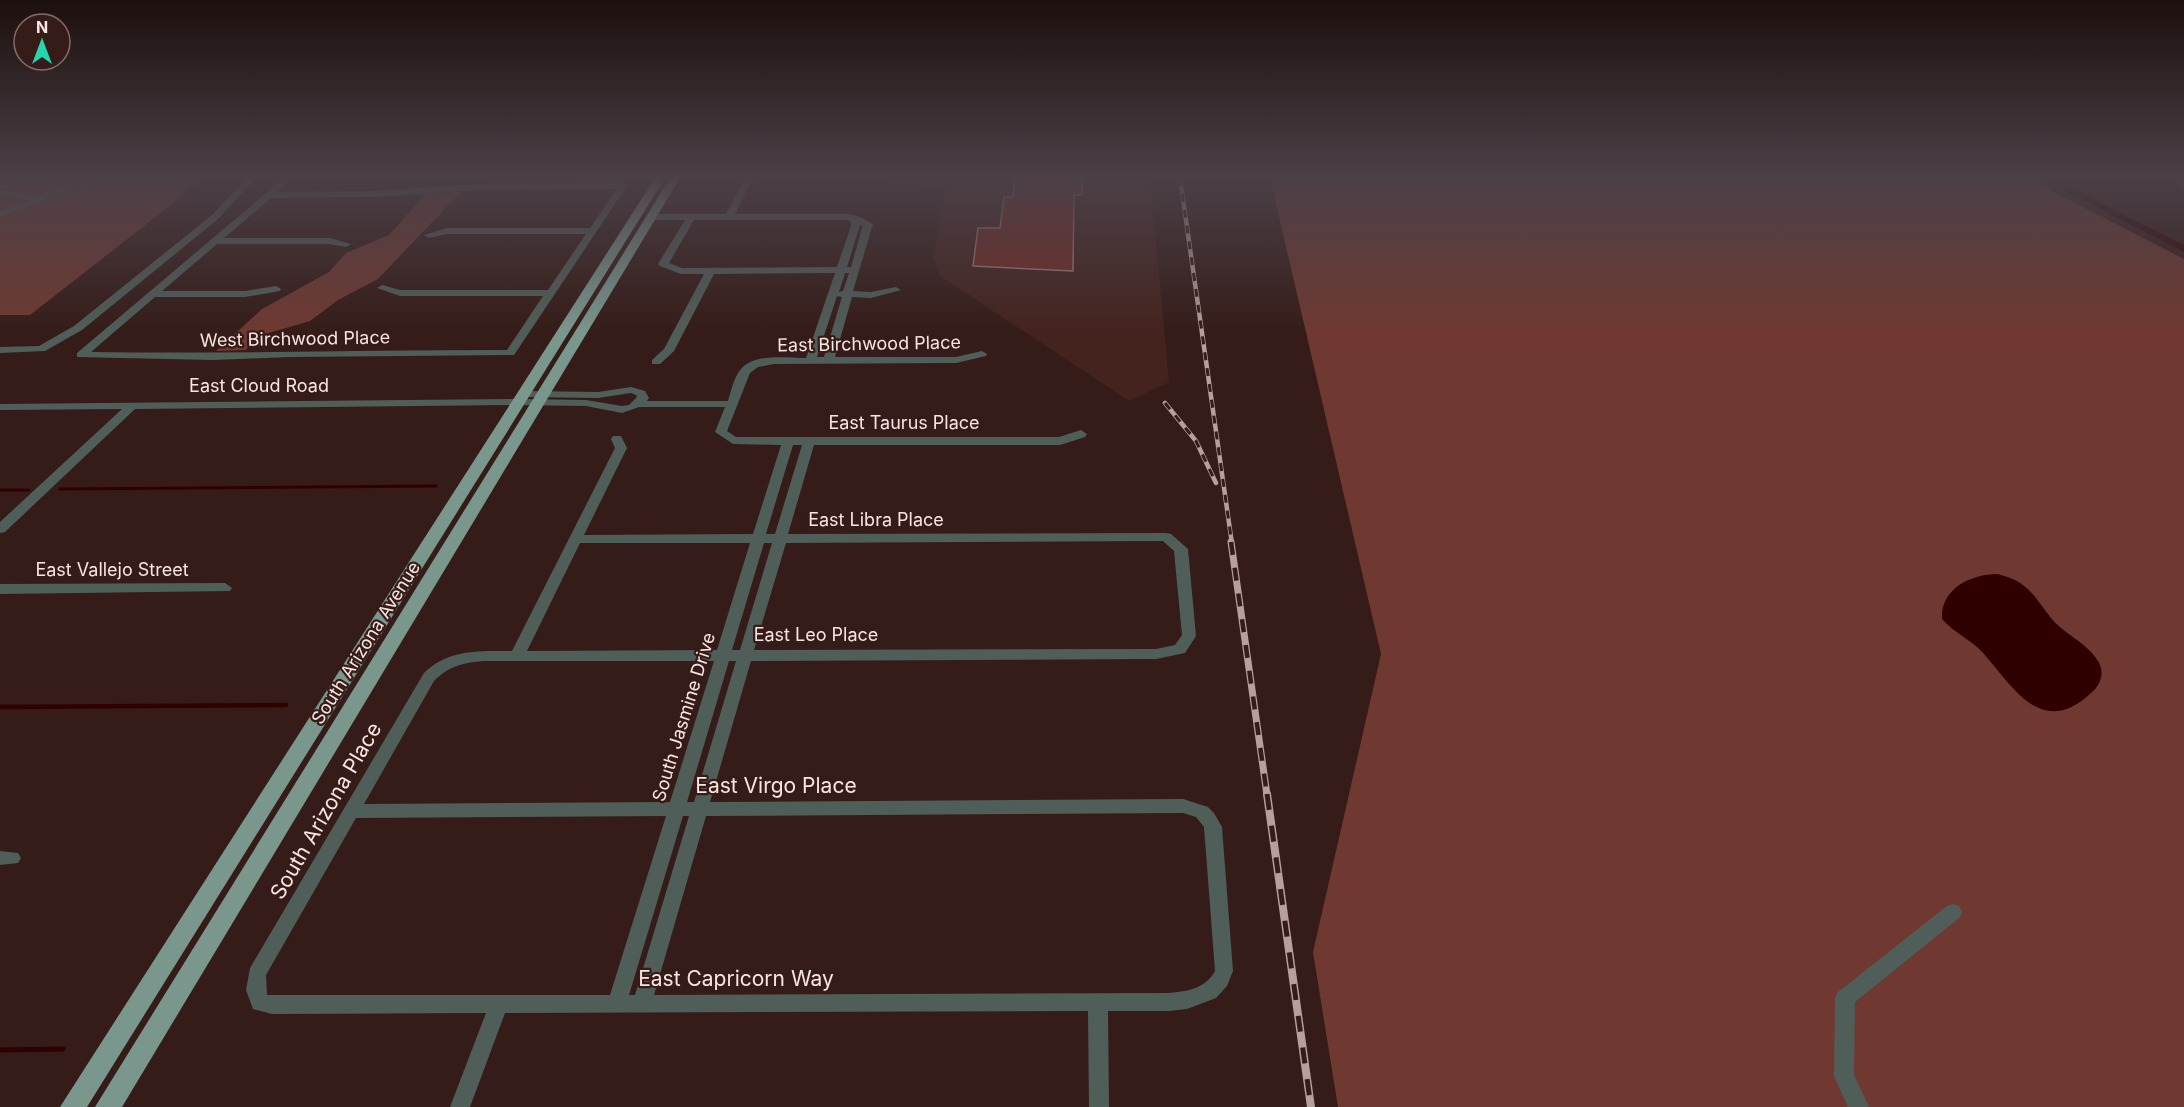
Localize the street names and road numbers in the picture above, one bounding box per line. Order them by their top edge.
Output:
street label: West Birchwood Place [200,326,390,351]
street label: East Birchwood Place [777,331,961,356]
street label: East Cloud Road [189,375,329,396]
street label: East Taurus Place [828,412,980,433]
street label: East Libra Place [808,509,944,530]
street label: South Arizona Avenue [307,557,424,728]
street label: East Vallejo Street [35,559,189,580]
street label: East Leo Place [754,624,878,645]
street label: South Jasmine Drive [648,630,719,804]
street label: South Arizona Place [265,718,386,904]
street label: East Virgo Place [695,773,857,798]
street label: East Capricorn Way [638,966,834,991]

